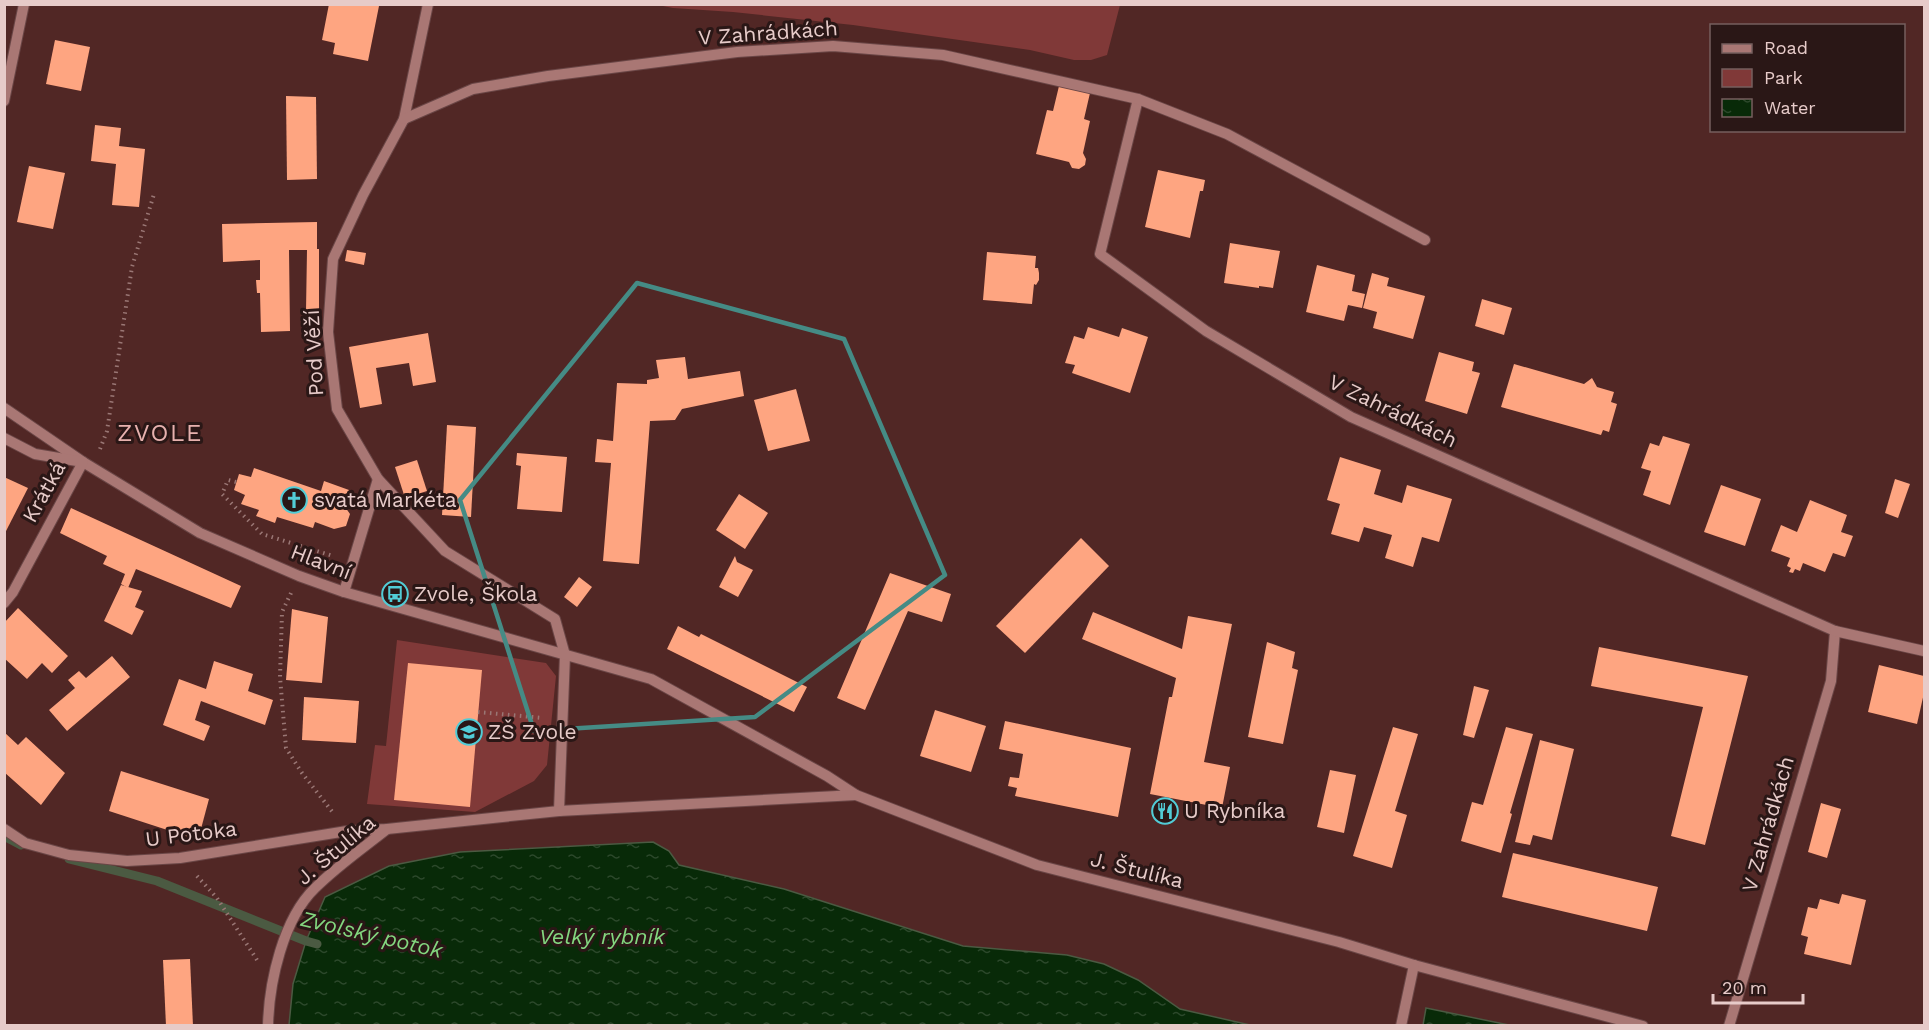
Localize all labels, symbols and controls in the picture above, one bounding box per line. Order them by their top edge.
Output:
street label: V Zahrádkách [697,15,839,50]
legend [1710,24,1905,132]
text: Road [1764,37,1808,58]
text: Park [1764,67,1803,88]
text: Water [1764,97,1816,118]
street label: Pod Věží [299,309,328,397]
street label: V Zahrádkách [1325,369,1462,452]
district label: ZVOLE [117,419,203,447]
street label: Krátká [17,457,71,527]
church icon: svatá Markéta [279,485,309,515]
place label: svatá Markéta [314,487,457,512]
street label: Hlavní [287,539,355,585]
bus stop icon: Zvole, Škola [380,579,410,609]
place label: Zvole, Škola [414,581,538,606]
school or university icon: ZŠ Zvole [454,717,484,747]
place label: ZŠ Zvole [488,719,577,744]
street label: V Zahrádkách [1736,753,1799,895]
restaurant icon: U Rybníka [1150,796,1180,826]
place label: U Rybníka [1184,798,1286,823]
street label: J. Štulíka [291,809,380,890]
street label: U Potoka [144,815,238,852]
street label: J. Štulíka [1088,846,1186,893]
water label: Zvolský potok [298,906,446,963]
water label: Velký rybník [539,924,666,949]
scale bar [1713,967,1803,1005]
text: 20 m [1722,977,1767,998]

